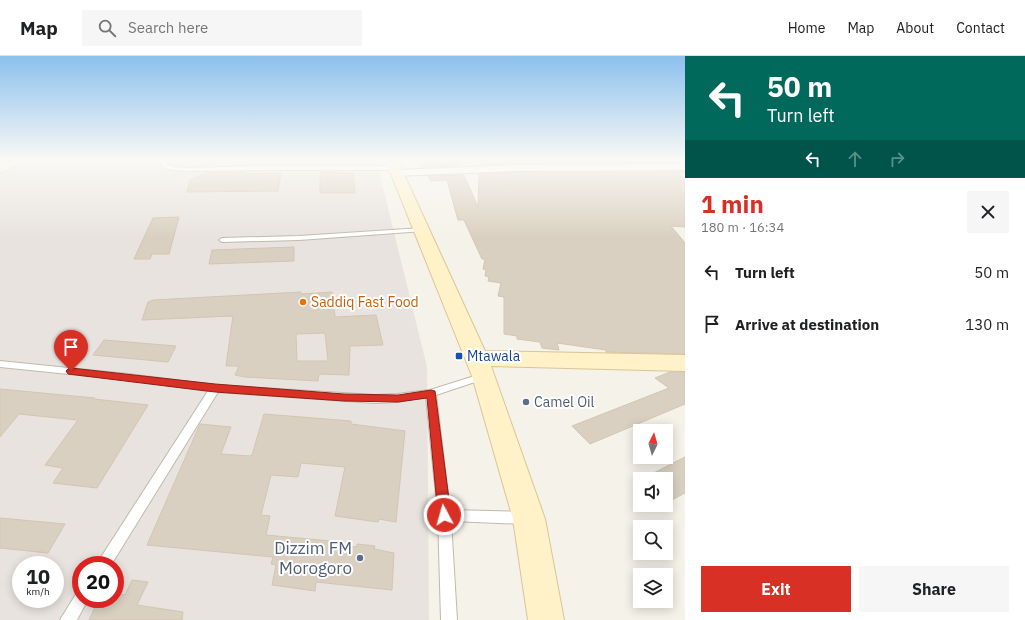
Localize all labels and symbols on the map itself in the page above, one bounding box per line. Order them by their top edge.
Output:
place label: Saddiq Fast Food [311,293,419,311]
marker: Saddiq Fast Food [298,297,308,307]
pin [54,330,88,371]
place label: Mtawala [467,347,521,365]
marker: Mtawala [454,351,464,361]
place label: Camel Oil [534,393,595,411]
marker: Camel Oil [521,397,531,407]
north arrow [633,424,673,464]
position arrow [423,494,465,536]
place label: Dizzim FM Morogoro [274,537,352,579]
marker: Dizzim FM Morogoro [355,553,365,563]
speed limit sign: 20 [72,556,124,608]

